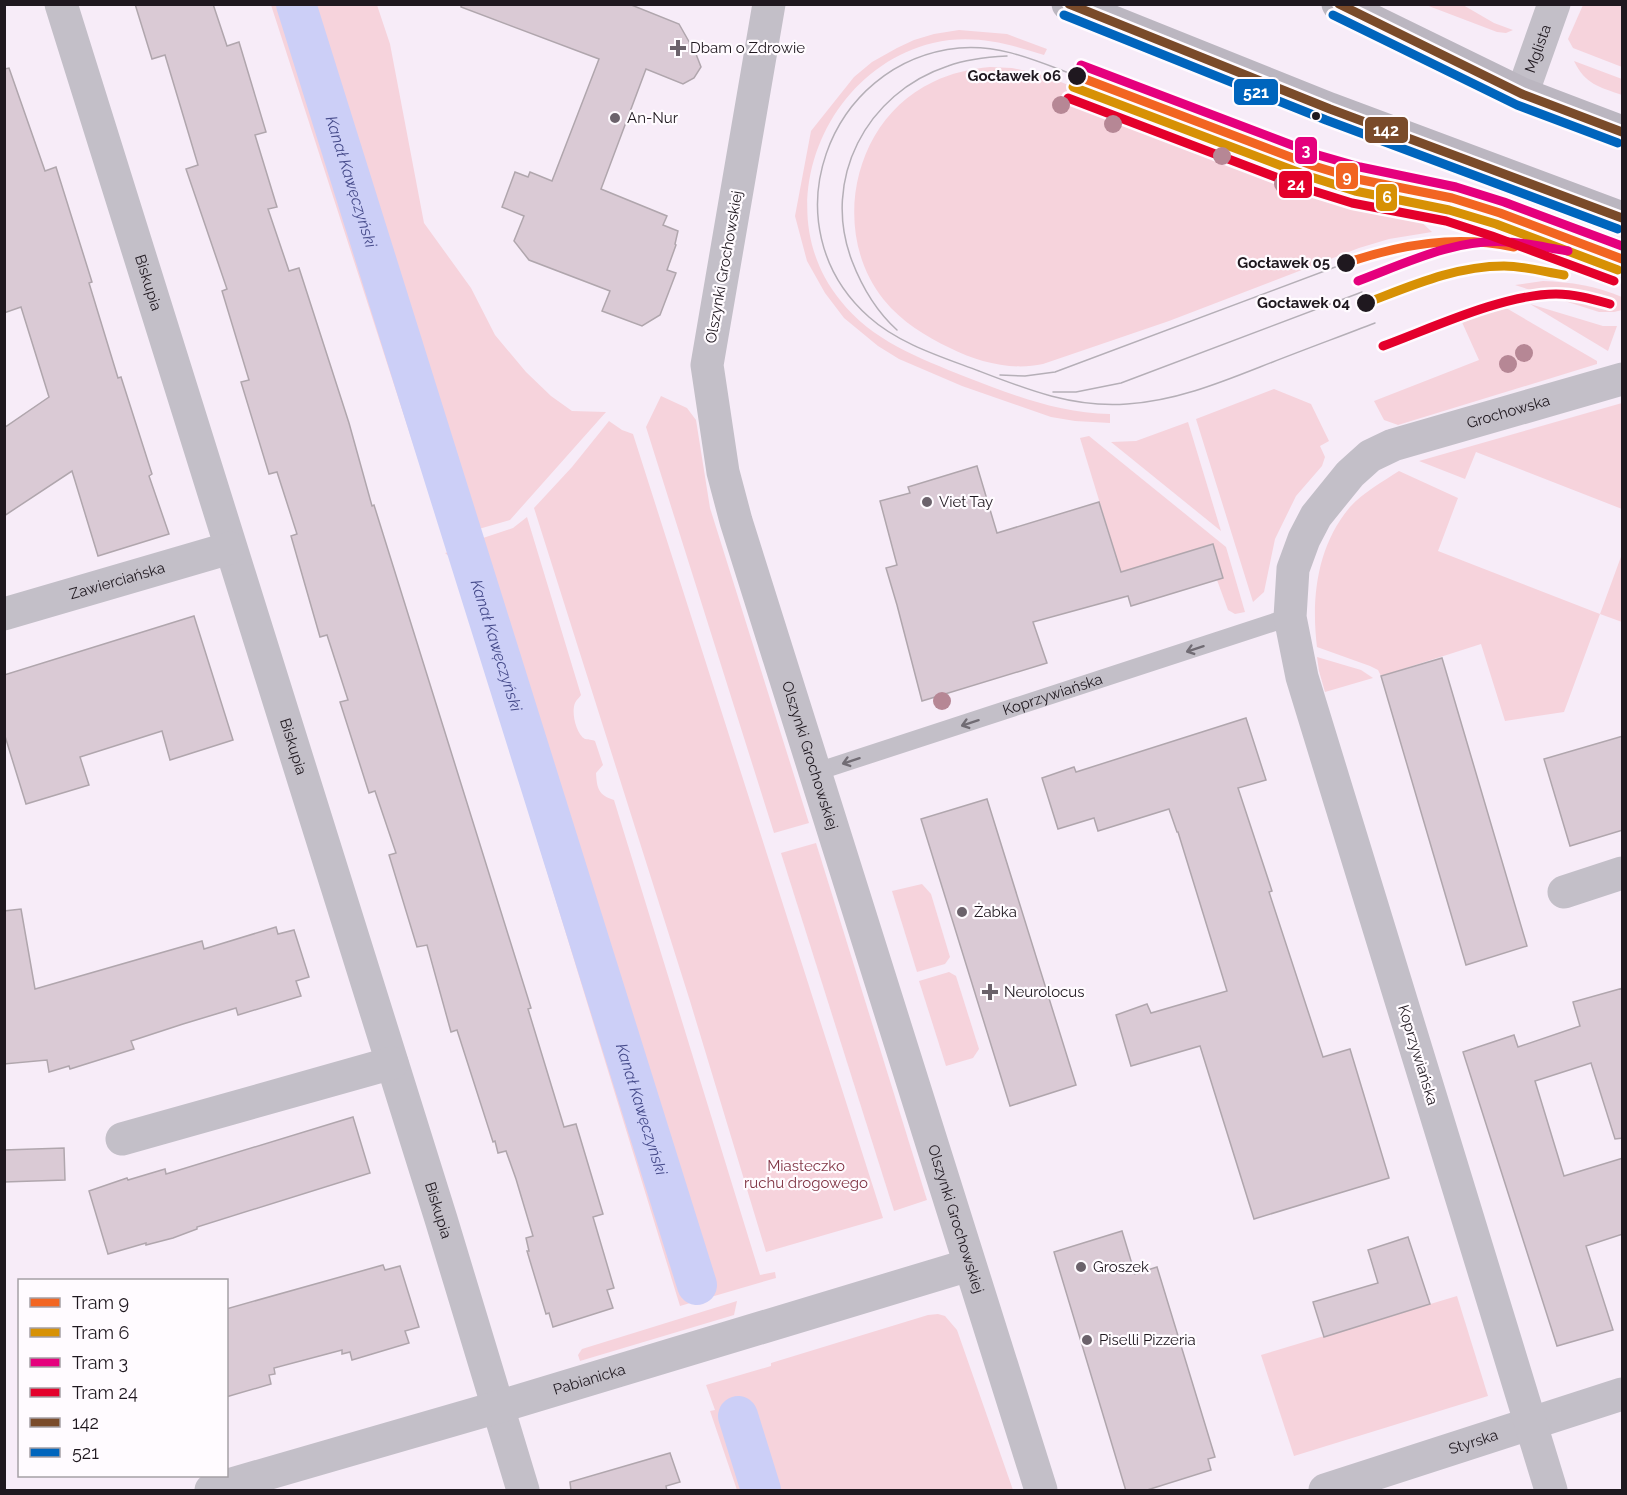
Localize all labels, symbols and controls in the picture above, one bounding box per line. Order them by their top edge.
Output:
street label: Mglista [1521,22,1555,75]
place label: Dbam o Zdrowie [690,39,805,57]
marker: Dbam o Zdrowie [671,41,685,55]
marker: Gocławek 06 [1066,65,1088,87]
place label: Gocławek 06 [968,67,1061,85]
line badge: 521 [1233,78,1279,106]
text: 521 [1243,83,1269,102]
place label: An-Nur [627,109,679,127]
unlabelled marker [1310,110,1322,122]
marker: An-Nur [608,111,622,125]
water label: Kanał Kawęczyński [322,113,381,250]
line badge: 142 [1364,116,1409,144]
text: 142 [1373,121,1399,140]
line badge: 3 [1294,136,1318,165]
text: 3 [1302,141,1311,160]
line badge: 9 [1335,162,1359,190]
text: 9 [1342,167,1352,186]
line badge: 24 [1278,170,1313,199]
text: 24 [1287,175,1305,194]
line badge: 6 [1375,183,1398,212]
text: 6 [1382,188,1392,207]
street label: Olszynki Grochowskiej [702,189,746,345]
street label: Biskupia [131,252,165,313]
marker: Gocławek 05 [1335,252,1357,274]
place label: Gocławek 05 [1237,254,1330,272]
marker: Gocławek 04 [1355,292,1377,314]
place label: Gocławek 04 [1257,294,1350,312]
street label: Grochowska [1465,391,1552,432]
place label: Viet Tay [939,493,993,511]
marker: Viet Tay [920,495,934,509]
street label: Zawierciańska [67,558,167,603]
water label: Kanał Kawęczyński [467,577,526,714]
one-way arrow [1186,644,1205,655]
street label: Koprzywiańska [1000,670,1105,719]
street label: Olszynki Grochowskiej [778,679,842,832]
street label: Biskupia [276,716,310,777]
one-way arrow [961,718,980,729]
one-way arrow [842,756,861,767]
place label: Żabka [974,902,1017,921]
marker: Żabka [955,905,969,919]
marker: Neurolocus [981,983,999,1001]
place label: Neurolocus [1004,983,1085,1001]
street label: Koprzywiańska [1394,1003,1442,1107]
water label: Kanał Kawęczyński [612,1041,672,1178]
street label: Olszynki Grochowskiej [924,1142,988,1296]
park label: Miasteczko ruchu drogowego [744,1157,868,1192]
street label: Biskupia [421,1180,455,1241]
place label: Groszek [1093,1258,1149,1276]
marker: Groszek [1074,1260,1088,1274]
legend [18,1279,228,1477]
text: Tram 9 [72,1292,129,1313]
text: Tram 6 [72,1322,130,1343]
place label: Piselli Pizzeria [1099,1331,1196,1349]
marker: Piselli Pizzeria [1080,1333,1094,1347]
text: Tram 3 [72,1352,128,1373]
street label: Pabianicka [551,1360,627,1399]
text: Tram 24 [72,1382,138,1403]
text: 142 [72,1412,99,1433]
street label: Styrska [1447,1426,1500,1458]
text: 521 [72,1442,99,1463]

